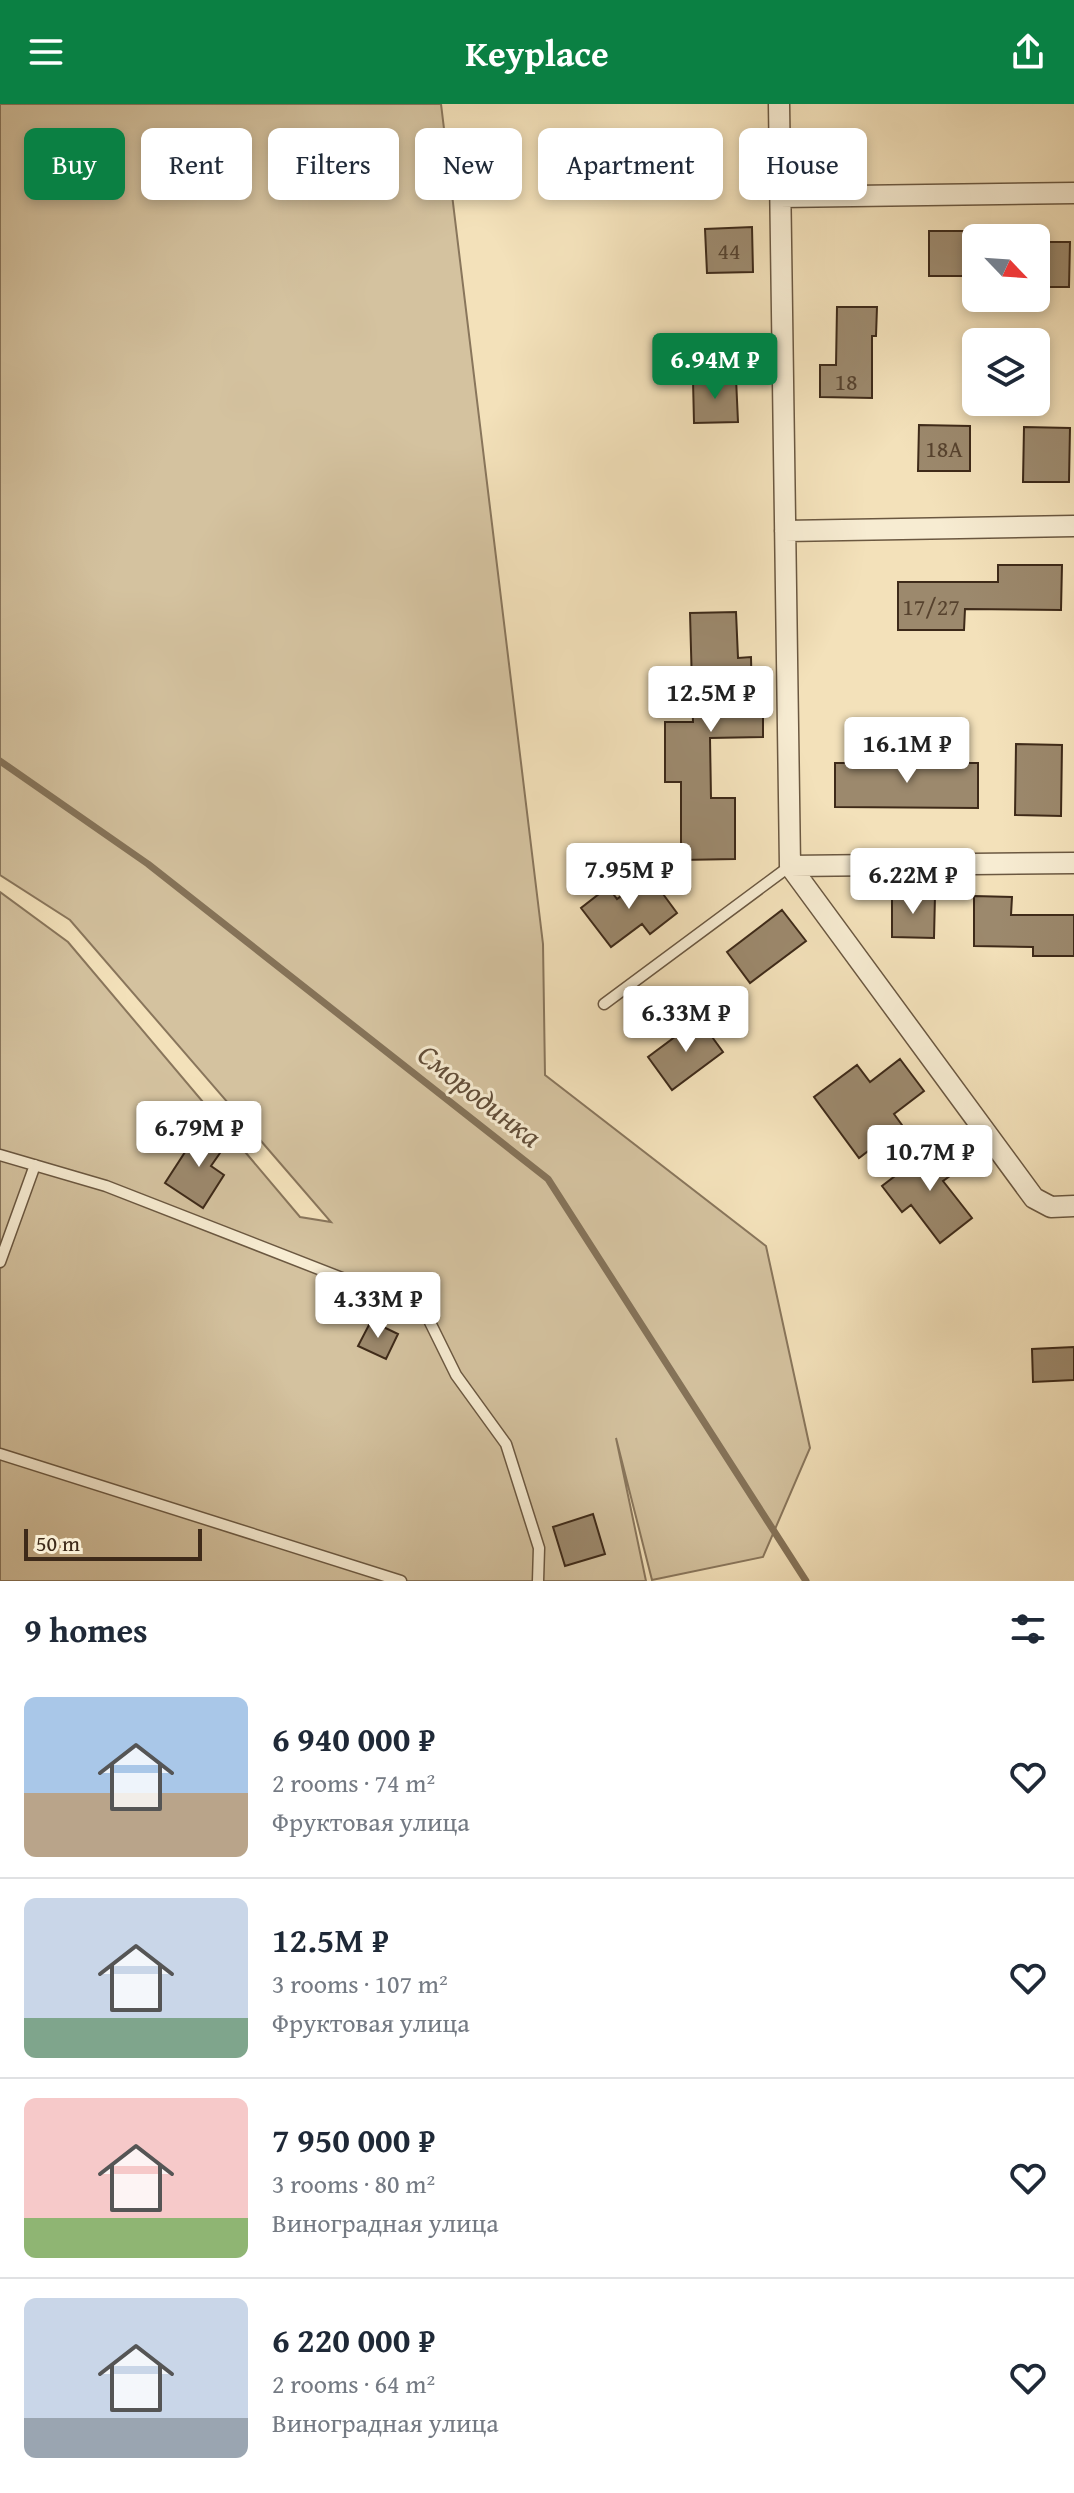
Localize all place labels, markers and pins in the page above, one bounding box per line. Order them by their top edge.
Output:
pin: 6.94M ₽ [641,333,789,401]
pin: 12.5M ₽ [637,666,785,734]
pin: 16.1M ₽ [833,717,981,785]
pin: 7.95M ₽ [555,843,703,911]
pin: 6.22M ₽ [839,848,987,916]
pin: 6.33M ₽ [612,986,760,1054]
pin: 6.79M ₽ [125,1101,273,1169]
pin: 10.7M ₽ [856,1125,1004,1193]
pin: 4.33M ₽ [304,1272,452,1340]

